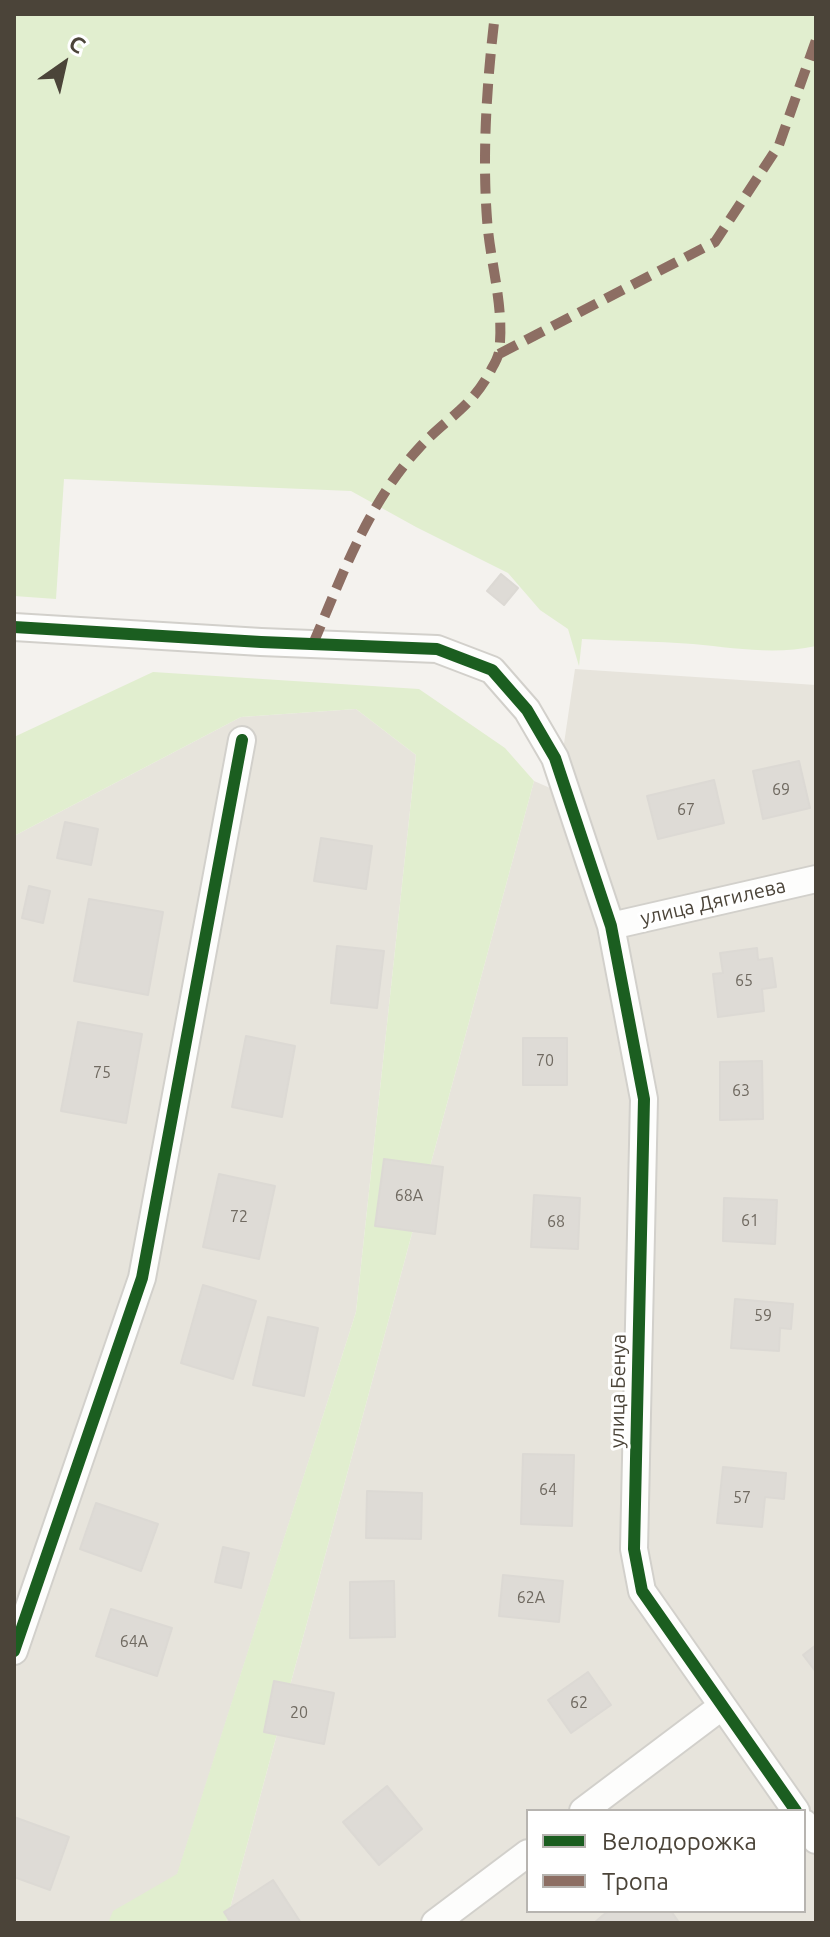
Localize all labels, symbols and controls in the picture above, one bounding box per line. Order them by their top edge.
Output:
north arrow [24,24,104,104]
text: С [65,29,91,58]
house number: 69 [772,780,790,800]
house number: 67 [677,800,695,820]
street label: улица Дягилева [638,874,788,930]
house number: 65 [735,971,753,991]
house number: 70 [536,1051,554,1071]
house number: 75 [93,1063,111,1083]
house number: 63 [732,1081,750,1101]
house number: 68А [395,1186,423,1206]
house number: 72 [230,1207,248,1227]
house number: 61 [741,1211,759,1231]
house number: 68 [547,1212,565,1232]
house number: 59 [754,1306,772,1326]
street label: улица Бенуа [605,1334,631,1448]
house number: 64 [539,1480,557,1500]
house number: 57 [733,1488,751,1508]
house number: 62А [517,1588,545,1608]
house number: 64А [120,1632,148,1652]
house number: 62 [570,1693,588,1713]
house number: 20 [290,1703,308,1723]
legend [526,1809,806,1913]
text: Велодорожка [602,1828,757,1855]
text: Тропа [602,1868,669,1895]

